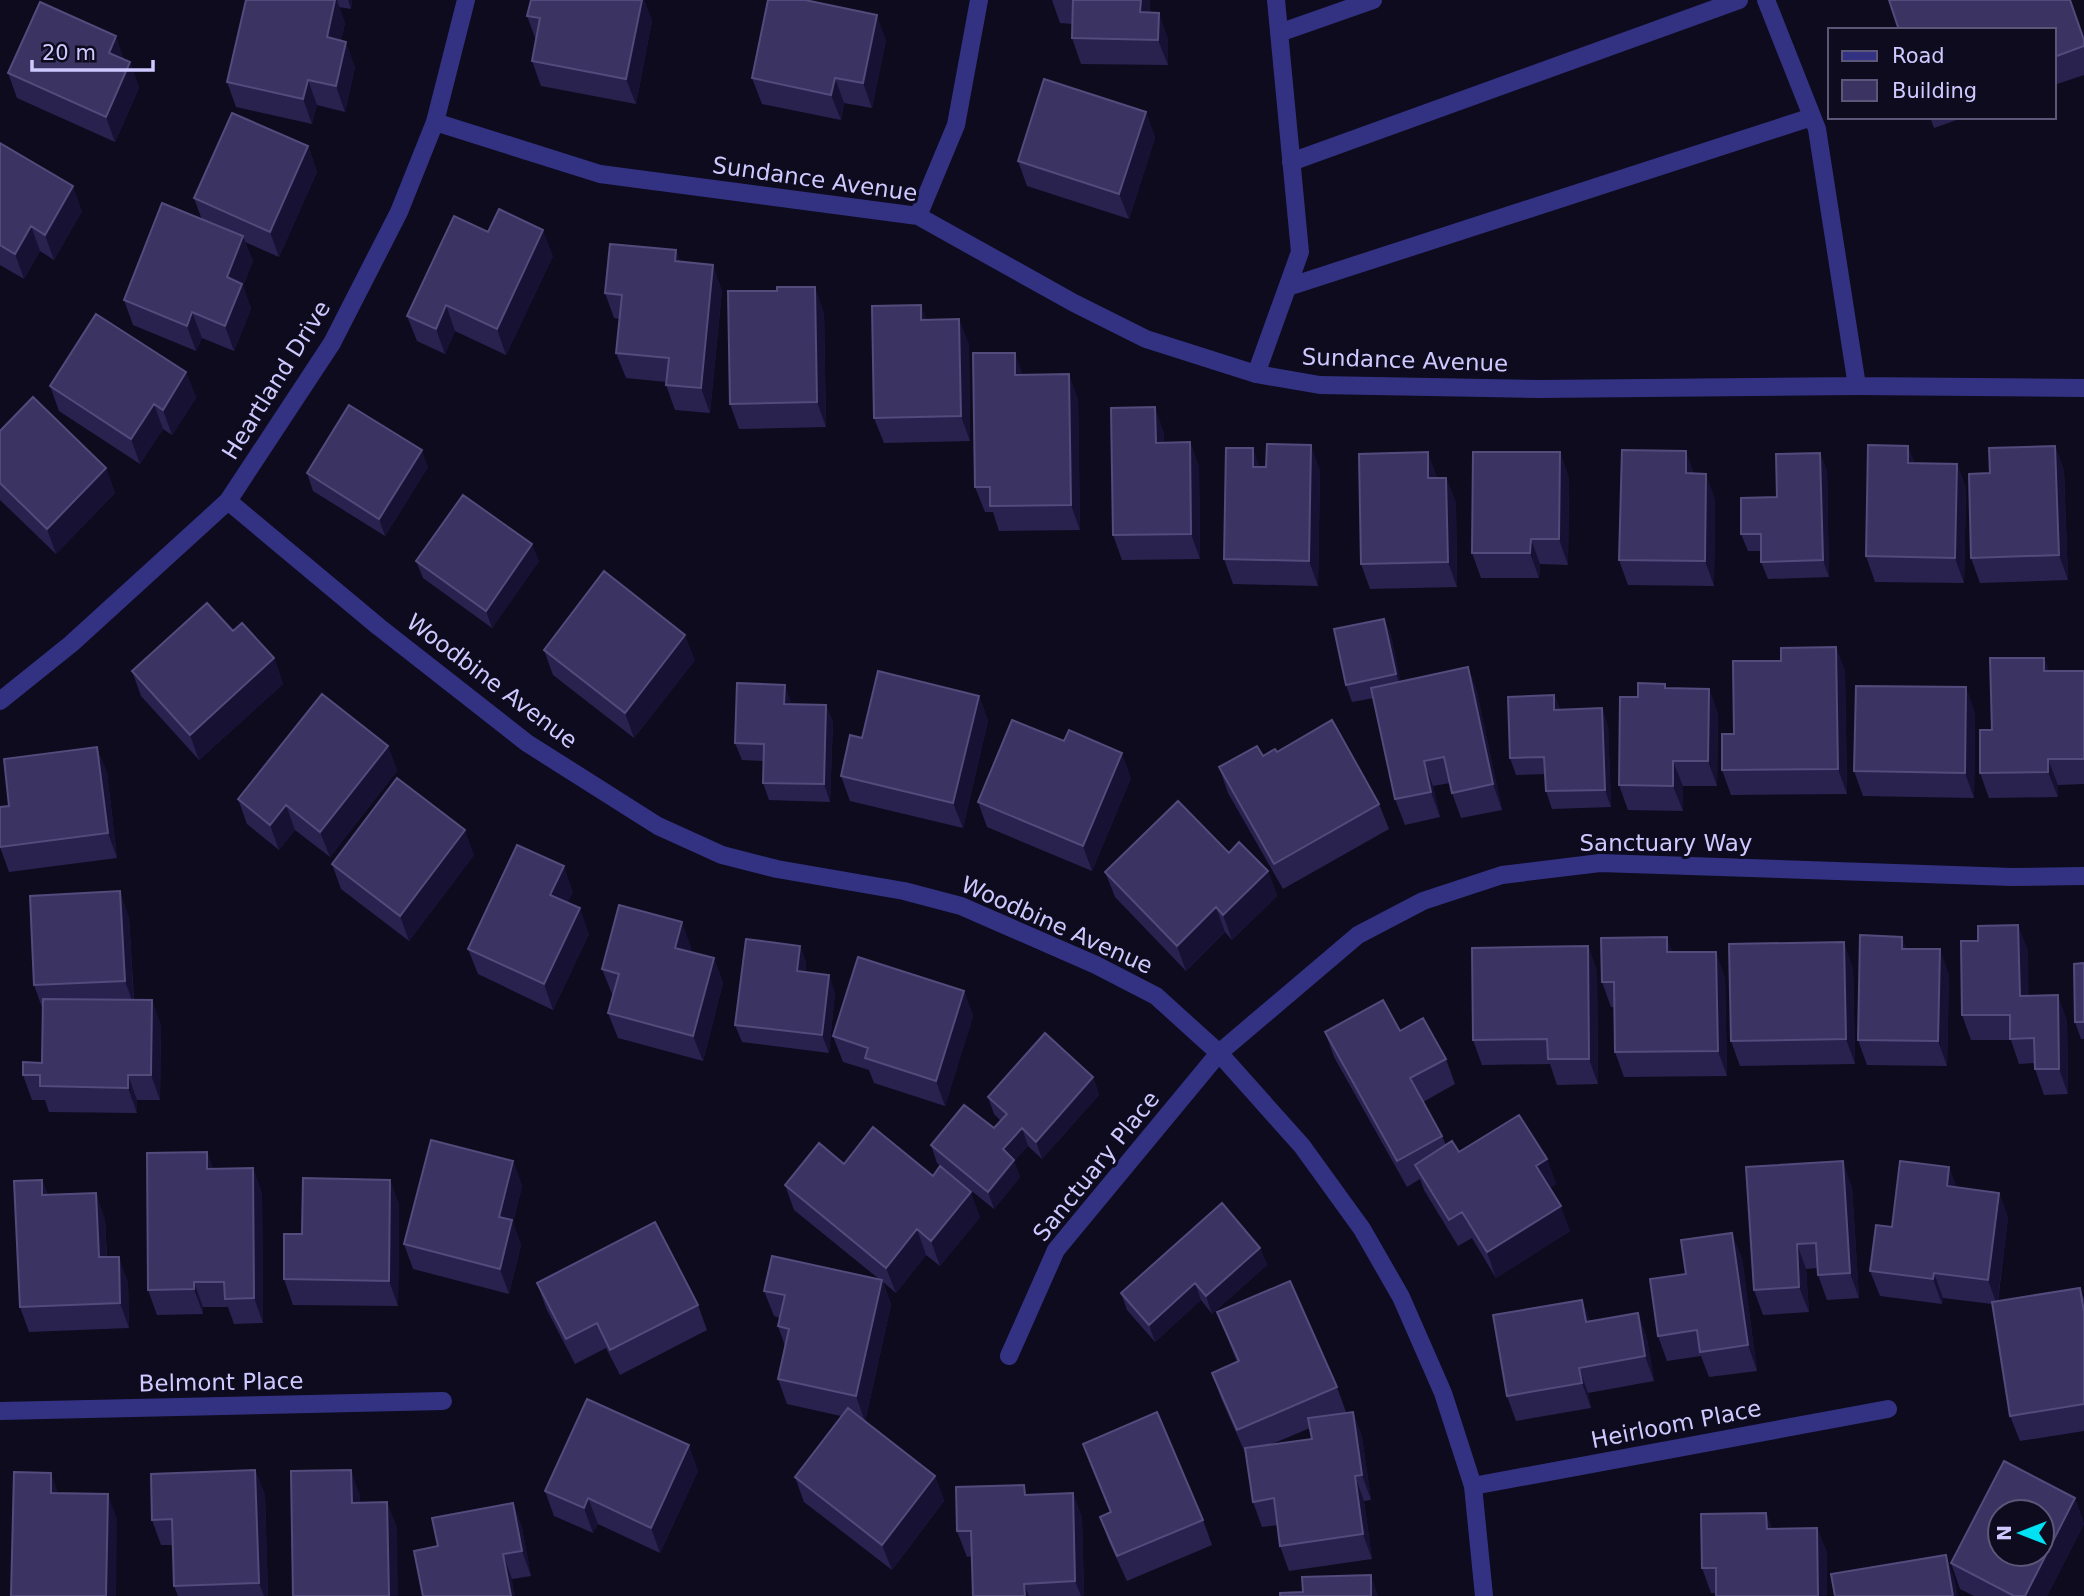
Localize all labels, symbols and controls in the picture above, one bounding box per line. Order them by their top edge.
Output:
scale bar [32,28,152,72]
legend [1828,28,2056,119]
text: 20 m [42,41,96,65]
text: Road [1892,44,1945,68]
text: Building [1892,79,1977,103]
street label: Sundance Avenue [711,152,919,206]
street label: Heartland Drive [217,296,335,464]
street label: Sundance Avenue [1301,343,1509,377]
street label: Woodbine Avenue [402,608,582,754]
street label: Sanctuary Way [1580,830,1752,856]
street label: Woodbine Avenue [957,871,1157,979]
street label: Sanctuary Place [1028,1086,1164,1246]
street label: Belmont Place [138,1368,304,1396]
street label: Heirloom Place [1589,1395,1763,1453]
north arrow [1986,1498,2056,1568]
text: N [1993,1525,2015,1541]

